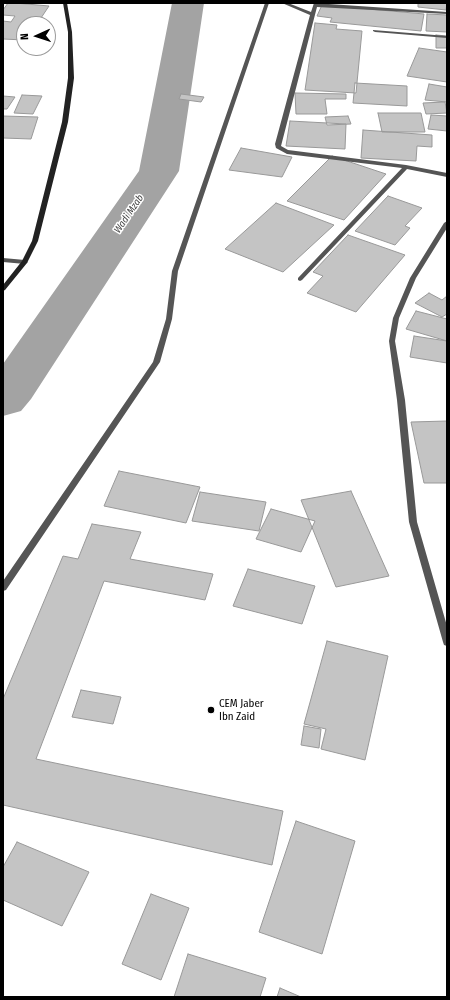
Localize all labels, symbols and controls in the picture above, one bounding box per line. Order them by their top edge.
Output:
north arrow [16,16,56,56]
text: N [18,33,31,40]
water label: Wadi Mzab [112,192,146,236]
place label: CEM Jaber Ibn Zaid [219,697,264,723]
marker: CEM Jaber Ibn Zaid [206,705,216,715]

